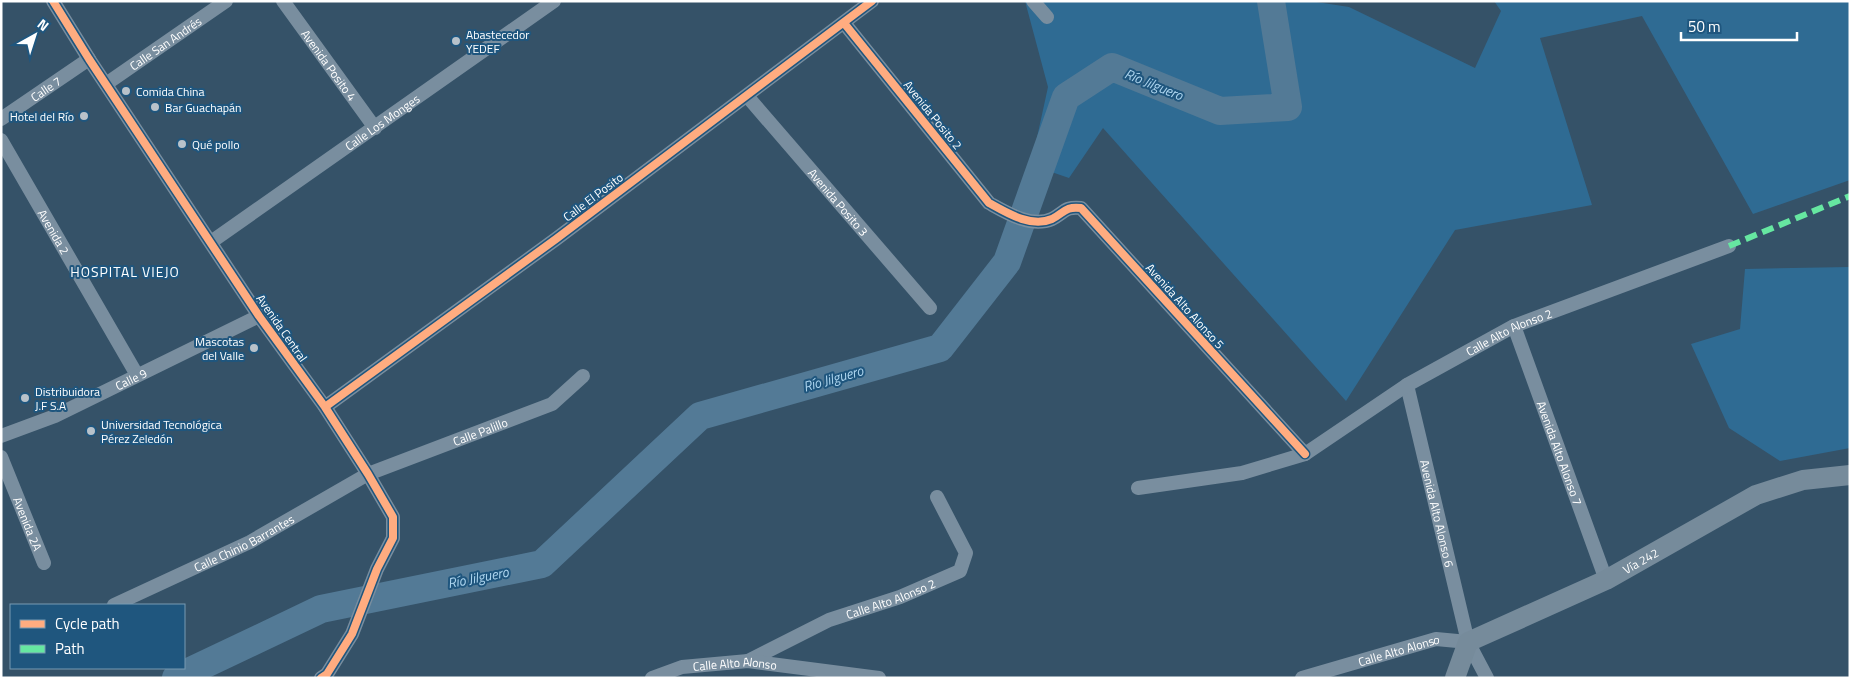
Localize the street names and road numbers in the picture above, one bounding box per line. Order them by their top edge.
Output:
street label: Calle San Andrés [125,11,206,75]
street label: Avenida Posito 4 [297,25,362,105]
street label: Calle 7 [26,71,65,106]
street label: Avenida Posito 2 [899,76,967,154]
street label: Calle Los Monges [341,89,424,155]
street label: Avenida Posito 3 [804,164,873,240]
street label: Calle El Posito [559,168,627,226]
street label: Avenida 2 [33,206,75,258]
street label: Avenida Alto Alonso 5 [1141,259,1229,353]
street label: Avenida Central [252,290,312,366]
street label: Calle Alto Alonso 2 [1462,303,1555,360]
street label: Calle 9 [112,363,150,395]
street label: Avenida Alto Alonso 7 [1532,398,1588,508]
street label: Calle Palillo [450,412,510,450]
street label: Avenida Alto Alonso 6 [1416,458,1459,569]
street label: Avenida 2A [9,494,48,554]
street label: Calle Chinio Barrantes [191,509,298,576]
street label: Vía 242 [1619,543,1662,578]
street label: Calle Alto Alonso 2 [843,573,938,623]
street label: Calle Alto Alonso [1356,629,1441,671]
street label: Calle Alto Alonso [692,651,778,675]

